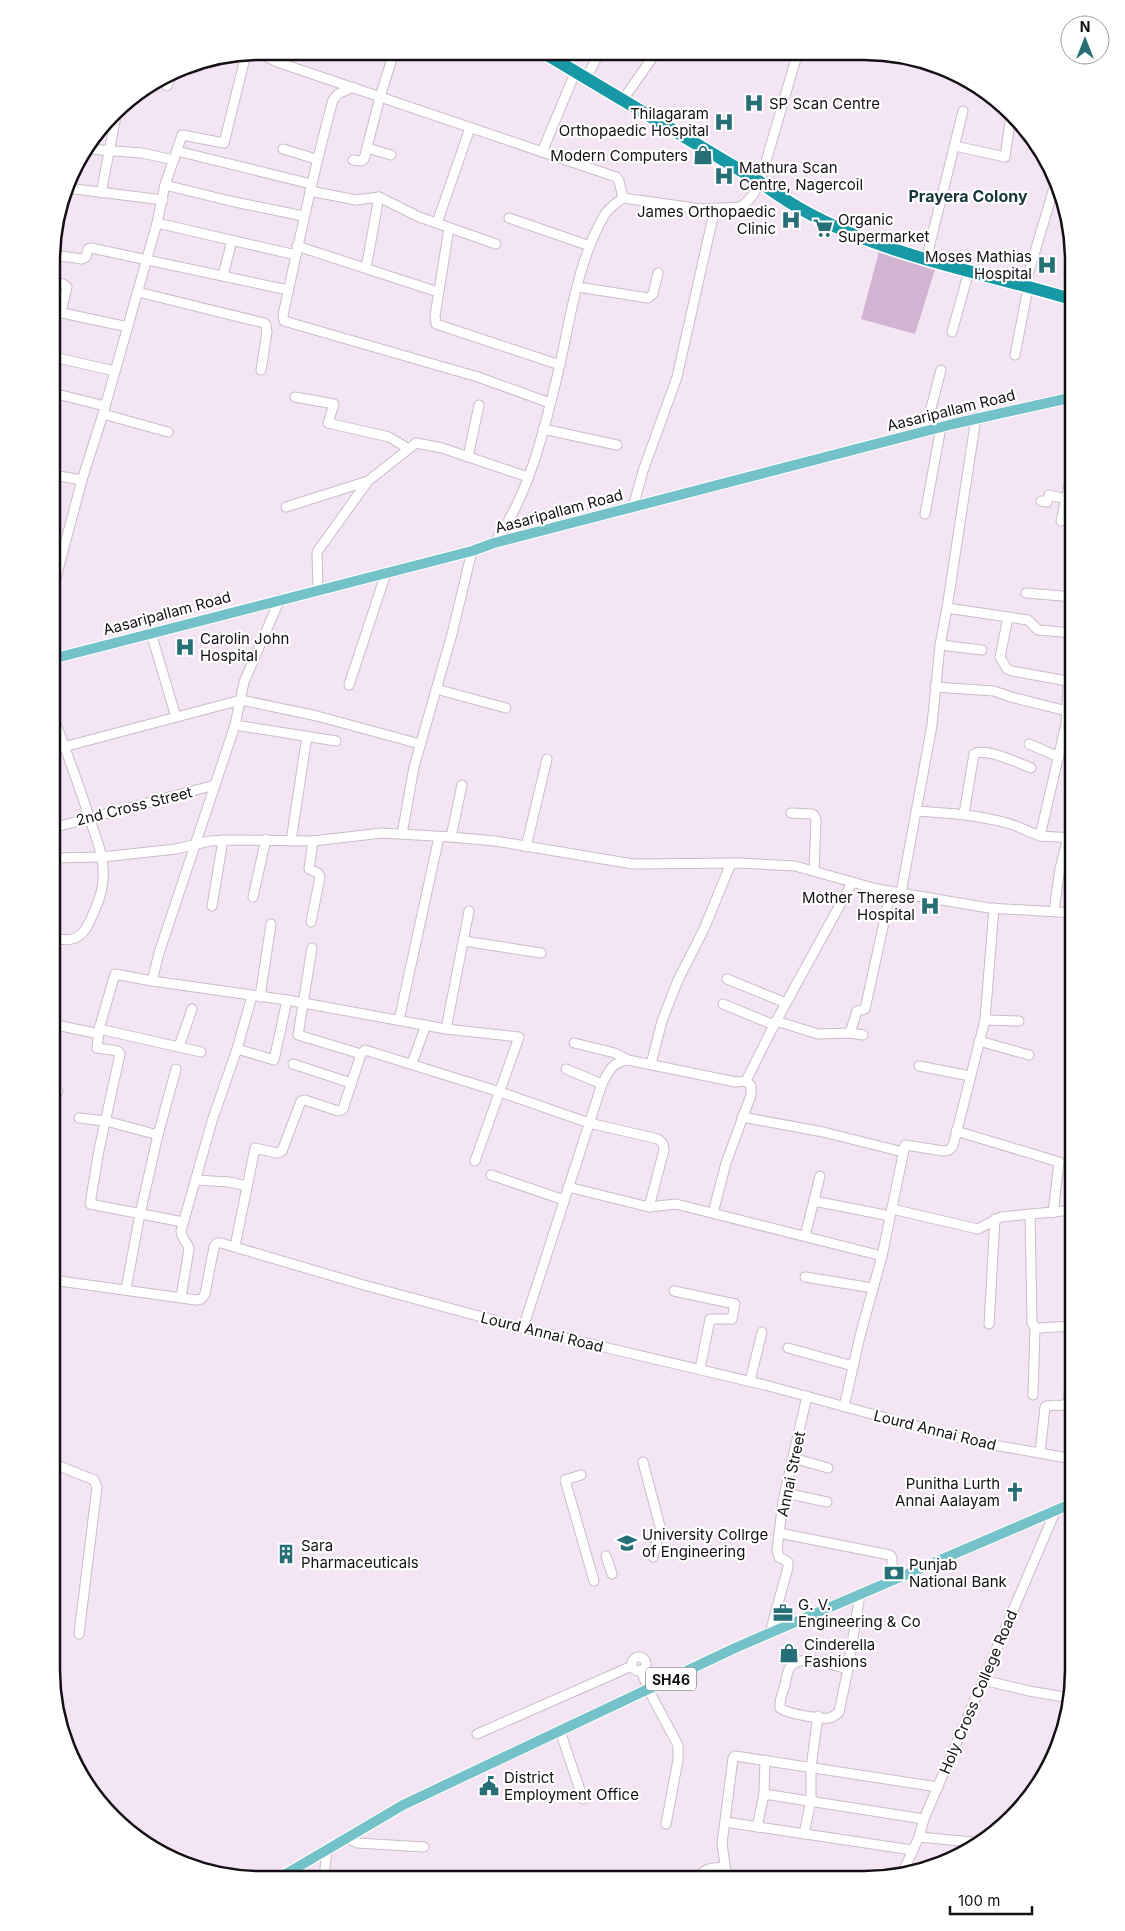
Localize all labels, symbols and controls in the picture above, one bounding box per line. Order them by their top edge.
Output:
north arrow [1060,15,1110,65]
text: N [1080,18,1090,35]
hospital icon: SP Scan Centre [743,92,765,114]
place label: SP Scan Centre [769,94,880,113]
place label: Thilagaram Orthopaedic Hospital [559,104,709,140]
hospital icon: Thilagaram Orthopaedic Hospital [713,111,735,133]
shop icon: Modern Computers [692,144,714,166]
place label: Modern Computers [550,146,688,165]
place label: Mathura Scan Centre, Nagercoil [739,158,863,194]
hospital icon: Mathura Scan Centre, Nagercoil [713,165,735,187]
district label: Prayera Colony [908,186,1028,206]
place label: James Orthopaedic Clinic [637,202,776,238]
hospital icon: James Orthopaedic Clinic [780,209,802,231]
place label: Organic Supermarket [838,210,929,246]
supermarket icon: Organic Supermarket [812,217,834,239]
place label: Moses Mathias Hospital [925,247,1032,283]
hospital icon: Moses Mathias Hospital [1036,254,1058,276]
street label: Aasaripallam Road [885,385,1017,435]
street label: Aasaripallam Road [493,485,625,537]
street label: Aasaripallam Road [101,587,233,639]
place label: Carolin John Hospital [200,629,289,665]
hospital icon: Carolin John Hospital [174,636,196,658]
street label: 2nd Cross Street [74,782,194,830]
place label: Mother Therese Hospital [802,888,915,924]
hospital icon: Mother Therese Hospital [919,895,941,917]
street label: Lourd Annai Road [479,1308,605,1356]
street label: Lourd Annai Road [872,1406,998,1454]
street label: Annai Street [773,1430,809,1518]
place label: Punitha Lurth Annai Aalayam [895,1474,1000,1510]
church icon: Punitha Lurth Annai Aalayam [1004,1481,1026,1503]
place label: University Collrge of Engineering [642,1525,768,1561]
school or university icon: University Collrge of Engineering [616,1532,638,1554]
place label: Sara Pharmaceuticals [301,1536,419,1572]
building icon: Sara Pharmaceuticals [275,1543,297,1565]
place label: Punjab National Bank [909,1555,1007,1591]
bank icon: Punjab National Bank [883,1562,905,1584]
place label: G. V. Engineering & Co [798,1595,921,1631]
office icon: G. V. Engineering & Co [772,1602,794,1624]
street label: Holy Cross College Road [935,1607,1021,1777]
place label: Cinderella Fashions [804,1635,875,1671]
shop icon: Cinderella Fashions [778,1642,800,1664]
road number: SH46 [646,1668,696,1690]
place label: District Employment Office [504,1768,639,1804]
public building icon: District Employment Office [478,1775,500,1797]
scale bar [950,1884,1032,1916]
text: 100 m [958,1891,1000,1910]

